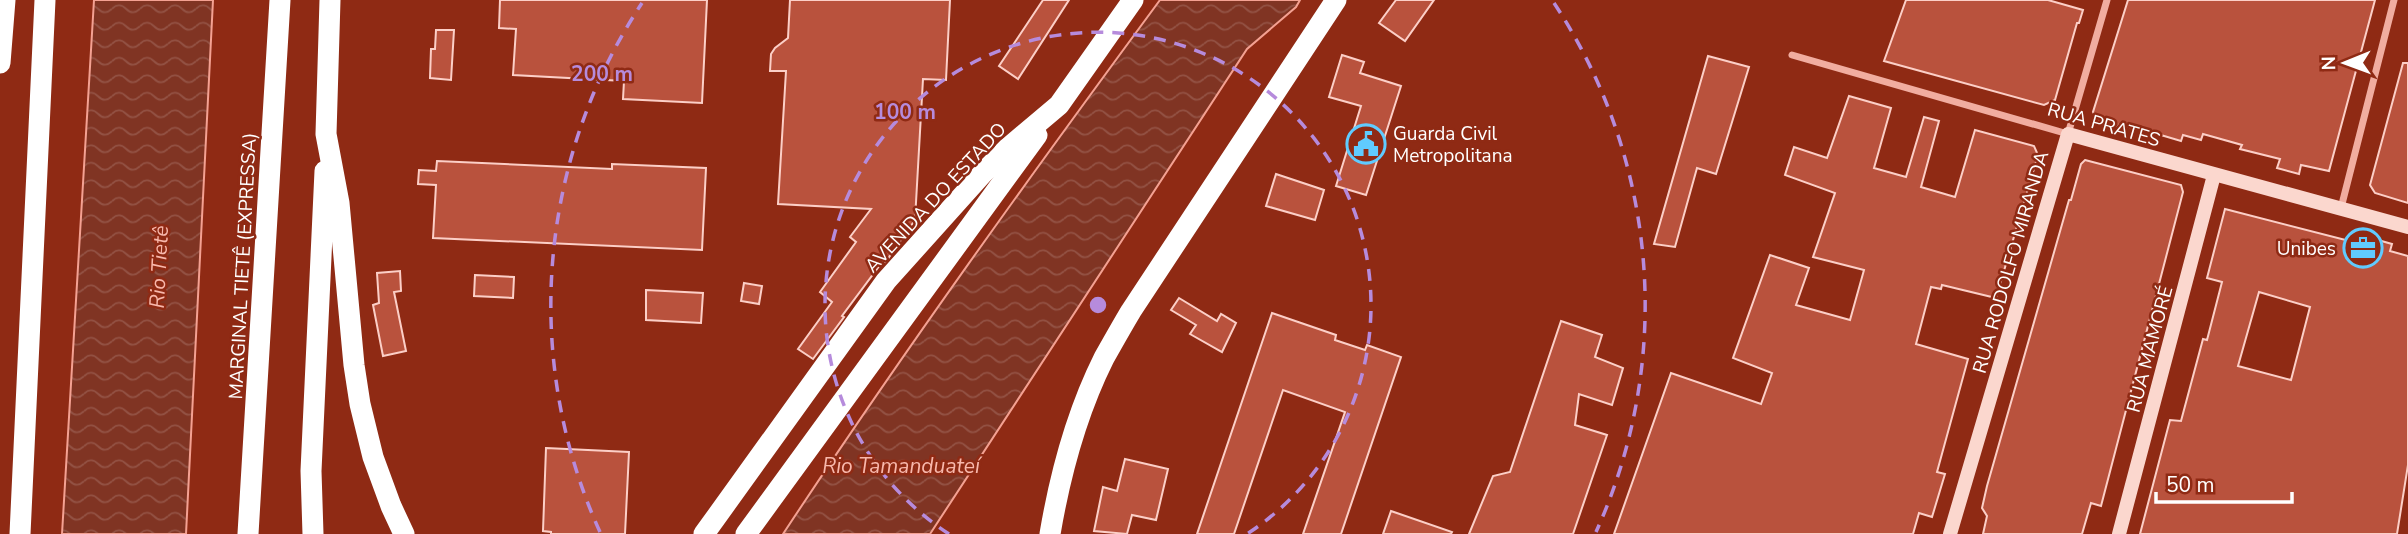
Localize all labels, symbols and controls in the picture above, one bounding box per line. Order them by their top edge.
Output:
north arrow [2310,28,2380,98]
text: N [2316,56,2342,71]
text: 200 m [571,60,633,88]
street label: RUA PRATES [2044,96,2163,153]
text: 100 m [874,98,936,126]
street label: AVENIDA DO ESTADO [859,117,1012,279]
place label: Guarda Civil Metropolitana [1393,121,1513,169]
public building icon: Guarda Civil Metropolitana [1345,123,1387,165]
street label: MARGINAL TIETÊ (EXPRESSA) [223,132,263,400]
street label: RUA RODOLFO MIRANDA [1967,148,2055,376]
water label: Rio Tietê [143,225,175,309]
office icon: Unibes [2342,227,2384,269]
place label: Unibes [2277,236,2336,262]
street label: RUA MAMORÉ [2121,283,2179,415]
centre of rings [1086,293,1110,317]
water label: Rio Tamanduateí [822,452,983,480]
scale bar [2156,461,2292,505]
text: 50 m [2166,471,2215,499]

